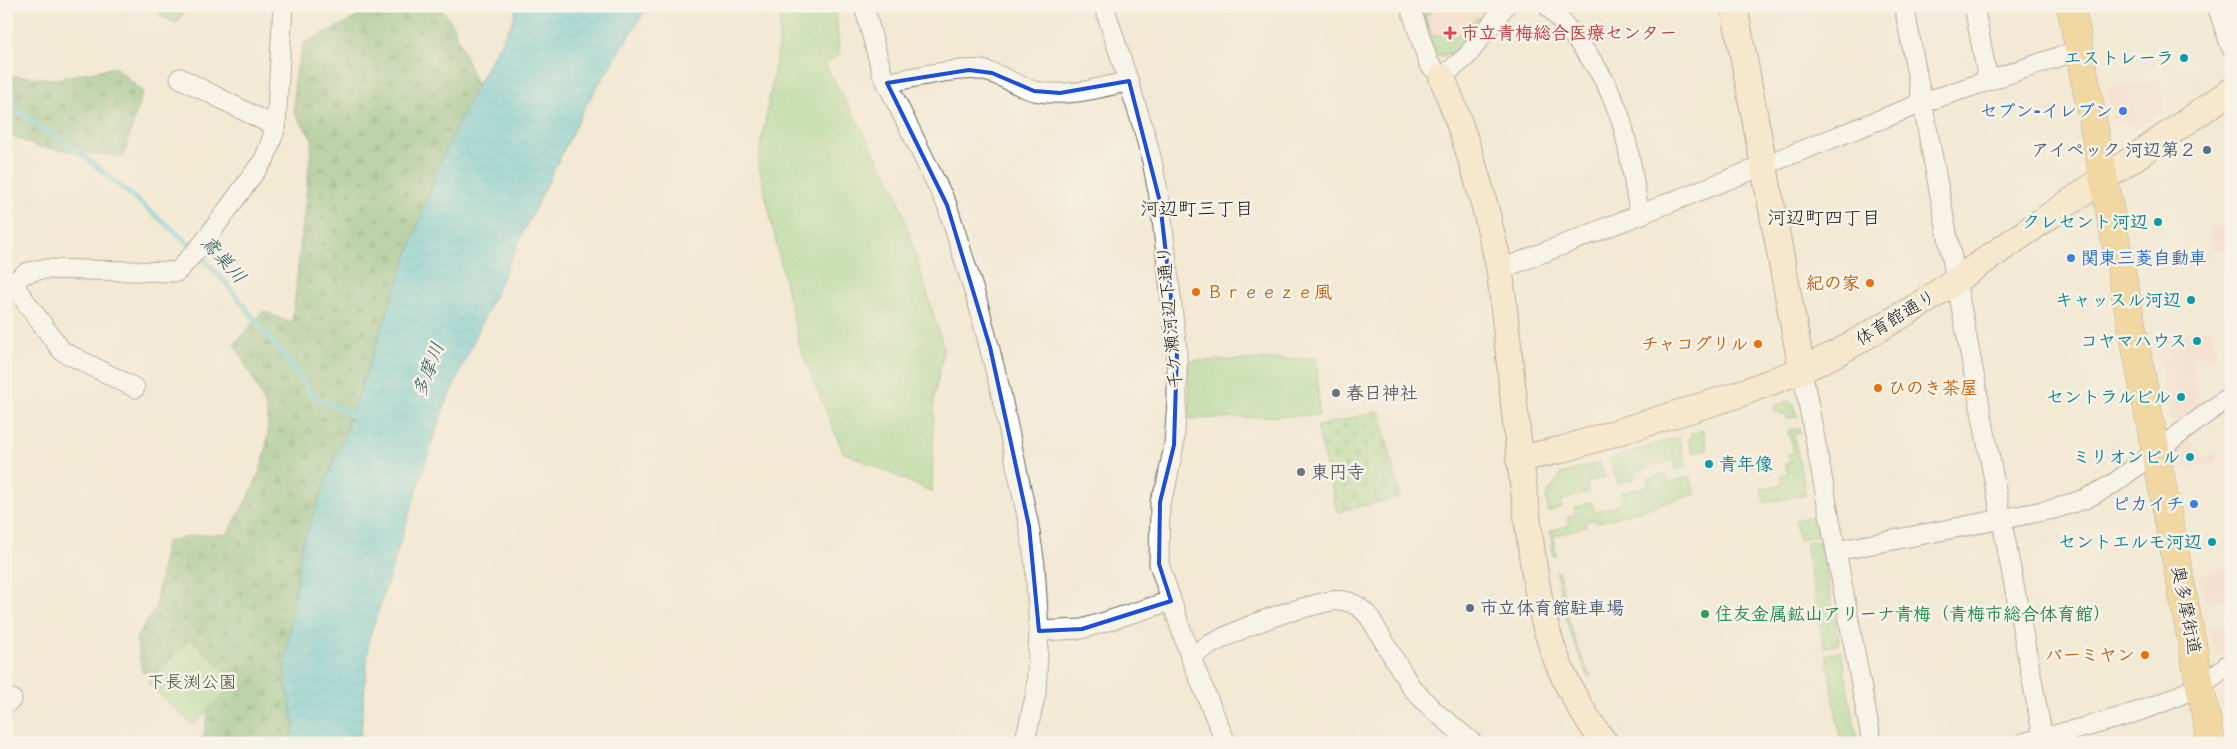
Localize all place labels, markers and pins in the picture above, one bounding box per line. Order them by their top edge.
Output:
place label: 市立青梅総合医療センター [1461,23,1677,44]
marker: 市立青梅総合医療センター [1443,26,1457,40]
place label: エストレーラ [2064,48,2174,69]
marker: エストレーラ [2178,52,2190,64]
place label: セブン-イレブン [1980,101,2113,122]
marker: セブン-イレブン [2117,105,2129,117]
place label: アイペック 河辺第２ [2031,140,2197,161]
marker: アイペック 河辺第２ [2201,144,2213,156]
place label: クレセント河辺 [2022,212,2148,233]
marker: クレセント河辺 [2152,216,2164,228]
place label: 関東三菱自動車 [2081,248,2207,269]
marker: 関東三菱自動車 [2065,252,2077,264]
place label: 紀の家 [1806,273,1860,294]
marker: 紀の家 [1864,277,1876,289]
place label: Ｂｒｅｅｚｅ風 [1206,282,1332,303]
marker: Ｂｒｅｅｚｅ風 [1190,286,1202,298]
place label: キャッスル河辺 [2055,290,2181,311]
marker: キャッスル河辺 [2185,294,2197,306]
place label: コヤマハウス [2080,331,2187,352]
place label: チャコグリル [1641,334,1748,355]
marker: コヤマハウス [2191,335,2203,347]
marker: チャコグリル [1752,338,1764,350]
place label: ひのき茶屋 [1888,378,1978,399]
marker: ひのき茶屋 [1872,382,1884,394]
place label: 春日神社 [1346,383,1418,404]
marker: 春日神社 [1330,387,1342,399]
place label: セントラルビル [2046,387,2171,408]
marker: セントラルビル [2175,391,2187,403]
place label: ミリオンビル [2072,447,2180,468]
marker: ミリオンビル [2184,451,2196,463]
place label: 青年像 [1719,454,1773,475]
marker: 青年像 [1703,458,1715,470]
place label: 東円寺 [1311,462,1365,483]
marker: 東円寺 [1295,466,1307,478]
place label: ピカイチ [2112,494,2184,515]
marker: ピカイチ [2188,498,2200,510]
place label: セントエルモ河辺 [2058,532,2202,553]
marker: セントエルモ河辺 [2206,536,2218,548]
place label: 市立体育館駐車場 [1480,598,1624,619]
marker: 市立体育館駐車場 [1464,602,1476,614]
place label: 住友金属鉱山アリーナ青梅（青梅市総合体育館） [1715,604,2111,625]
marker: 住友金属鉱山アリーナ青梅（青梅市総合体育館） [1699,608,1711,620]
place label: バーミヤン [2045,645,2135,666]
marker: バーミヤン [2139,649,2151,661]

